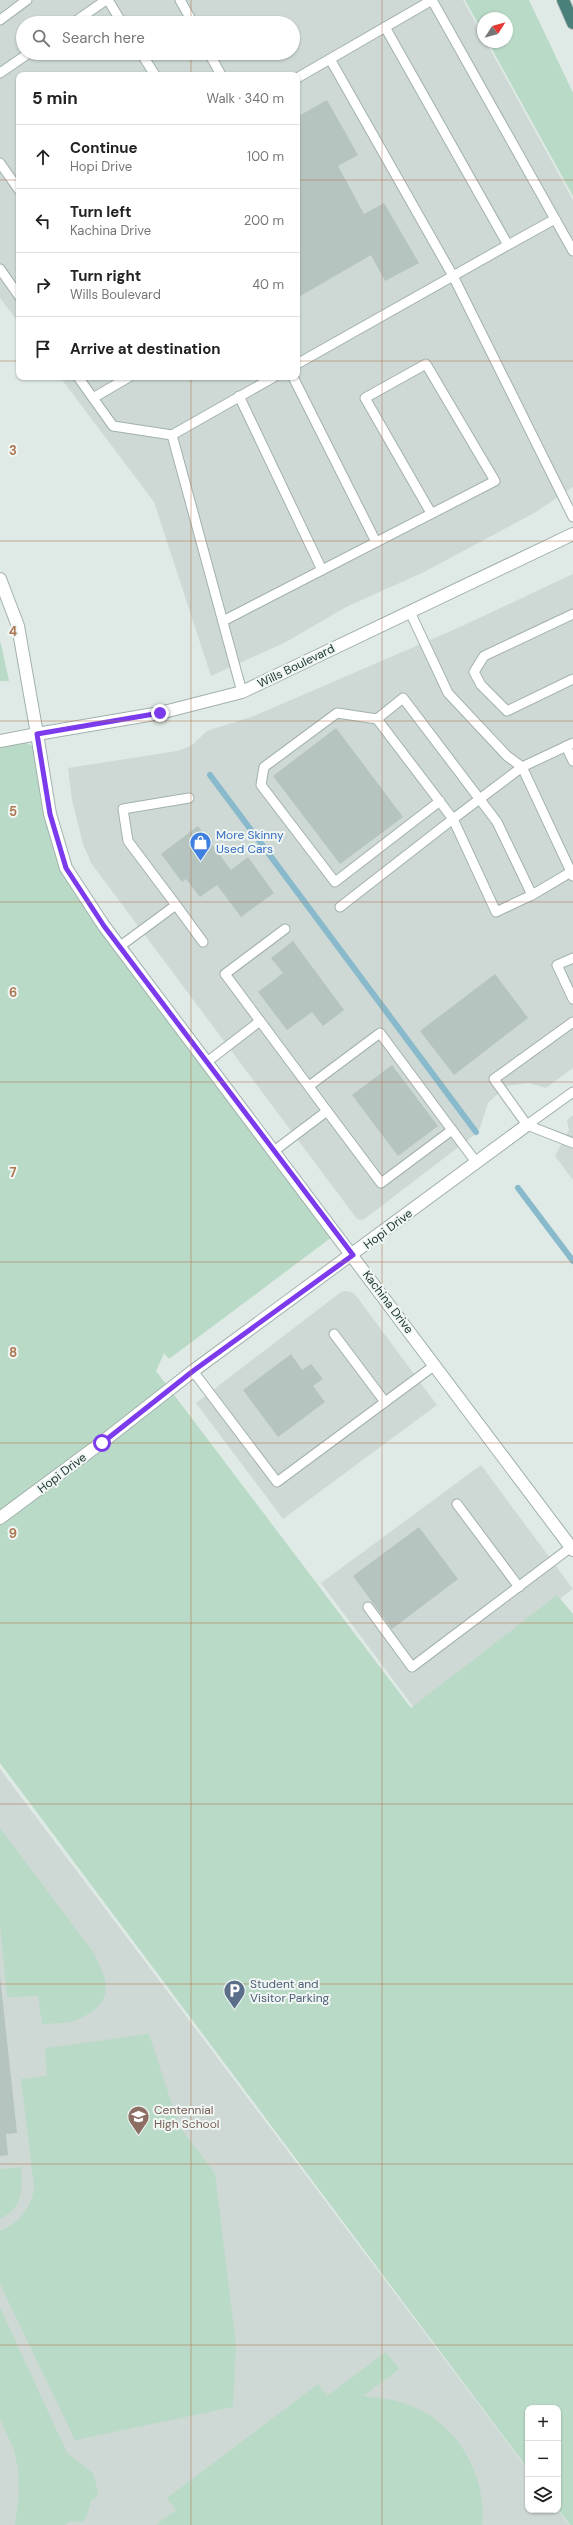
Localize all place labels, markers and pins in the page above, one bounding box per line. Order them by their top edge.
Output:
place label: More Skinny Used Cars [216,827,284,857]
shop icon: More Skinny Used Cars [187,829,213,862]
place label: Student and Visitor Parking [250,1976,330,2006]
parking icon: Student and Visitor Parking [222,1978,248,2011]
place label: Centennial High School [154,2102,219,2132]
school or university icon: Centennial High School [125,2104,151,2137]

